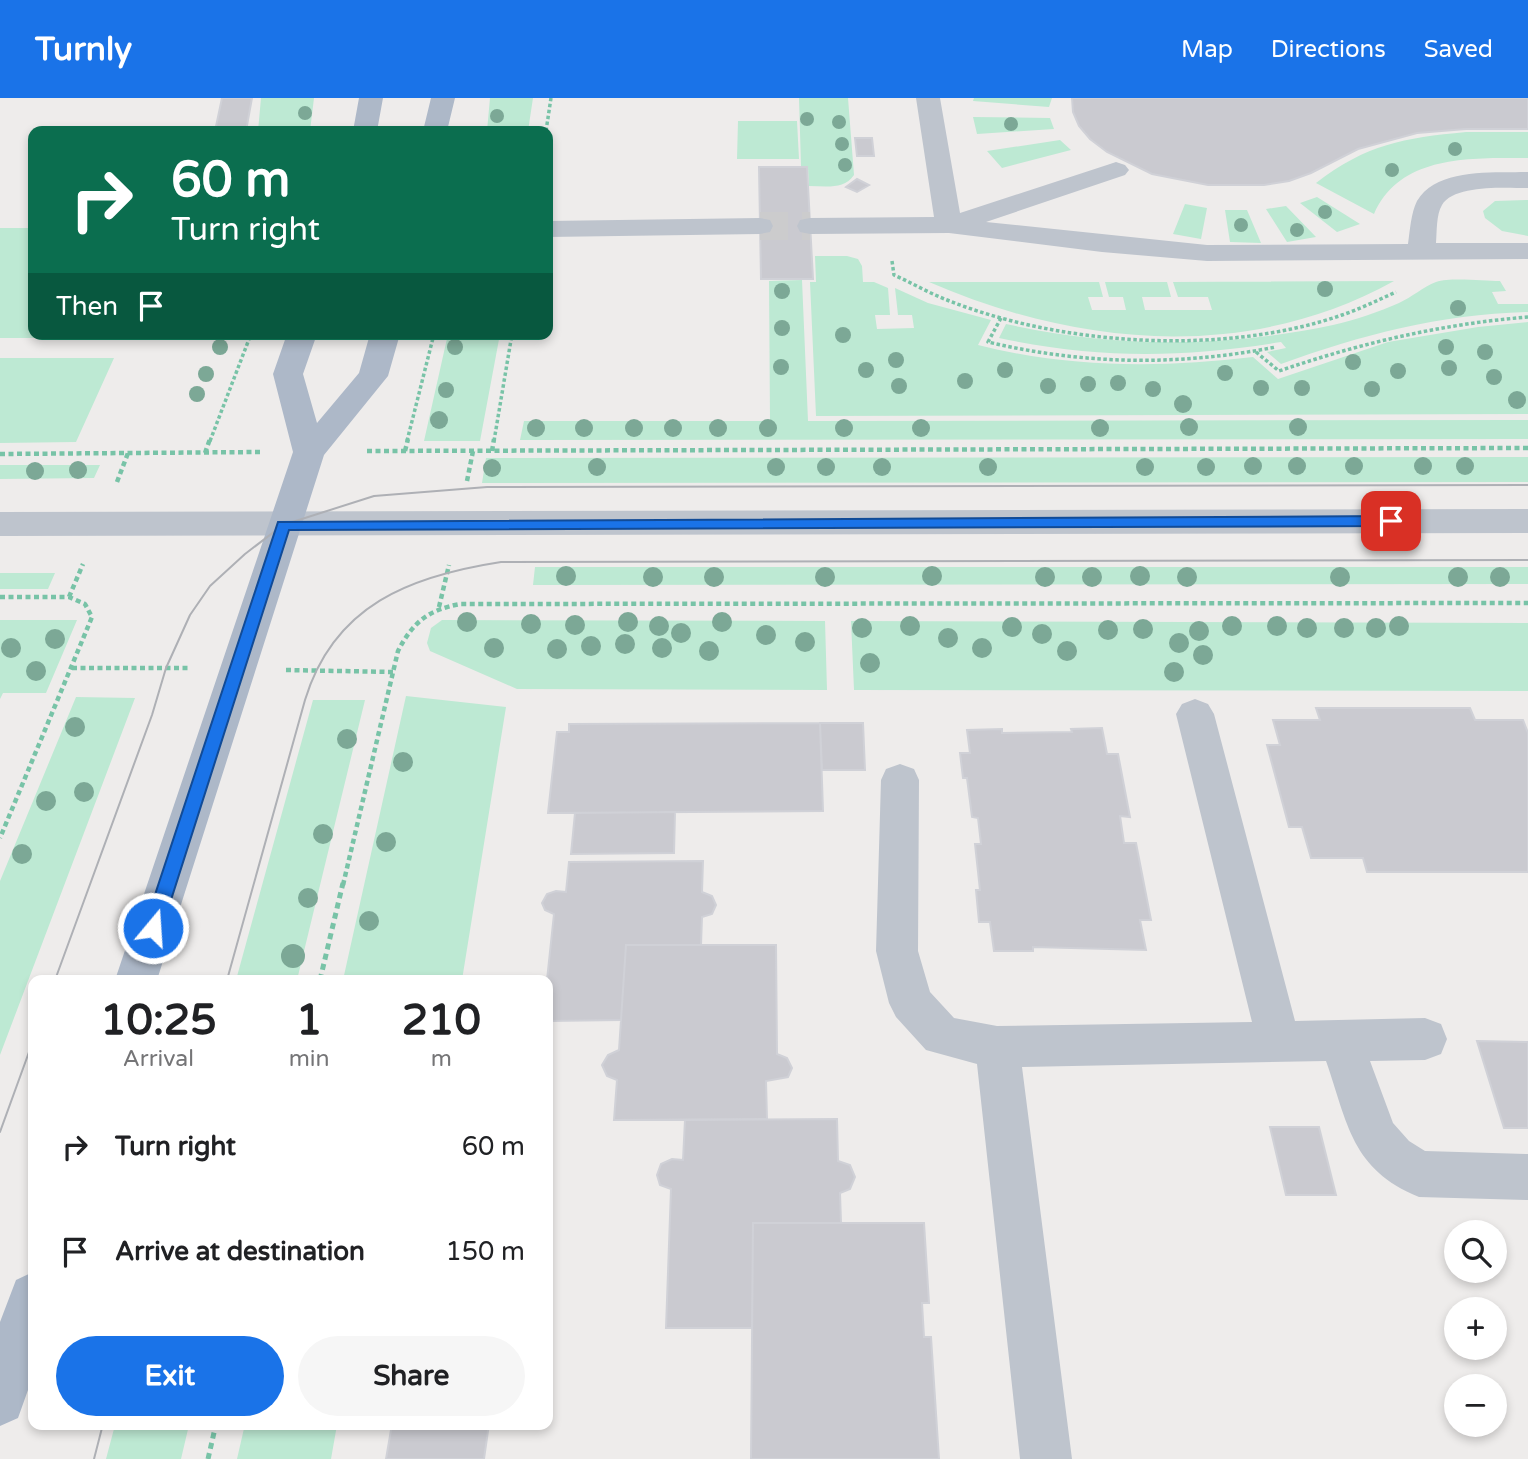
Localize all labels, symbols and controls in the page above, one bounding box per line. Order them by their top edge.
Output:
text: Turnly [35,30,132,69]
text: Map [1181,35,1233,64]
text: Directions [1271,35,1386,64]
text: Saved [1424,35,1493,64]
text: 60 m [171,151,290,210]
icon: right [56,154,147,245]
text: Turn right [171,211,320,249]
icon: arrive [132,287,170,325]
text: Then [56,291,118,322]
pin [1361,491,1421,551]
icon: arrive [1372,502,1410,540]
position arrow [116,891,190,965]
text: 10:25 [100,995,217,1046]
text: 1 [296,995,322,1046]
text: 210 [402,995,481,1046]
text: Arrival [123,1045,194,1073]
text: min [289,1045,330,1073]
text: m [431,1045,452,1073]
icon: right [56,1128,94,1166]
text: Turn right [115,1131,236,1162]
text: 60 m [462,1131,525,1162]
map controls [1444,1220,1507,1437]
button: search [1444,1220,1507,1283]
icon: arrive [56,1233,94,1271]
text: Arrive at destination [115,1236,365,1267]
text: 150 m [445,1236,525,1267]
button: + [1444,1297,1507,1360]
button: Exit [56,1336,284,1416]
button: Share [298,1336,525,1416]
button: − [1444,1374,1507,1437]

